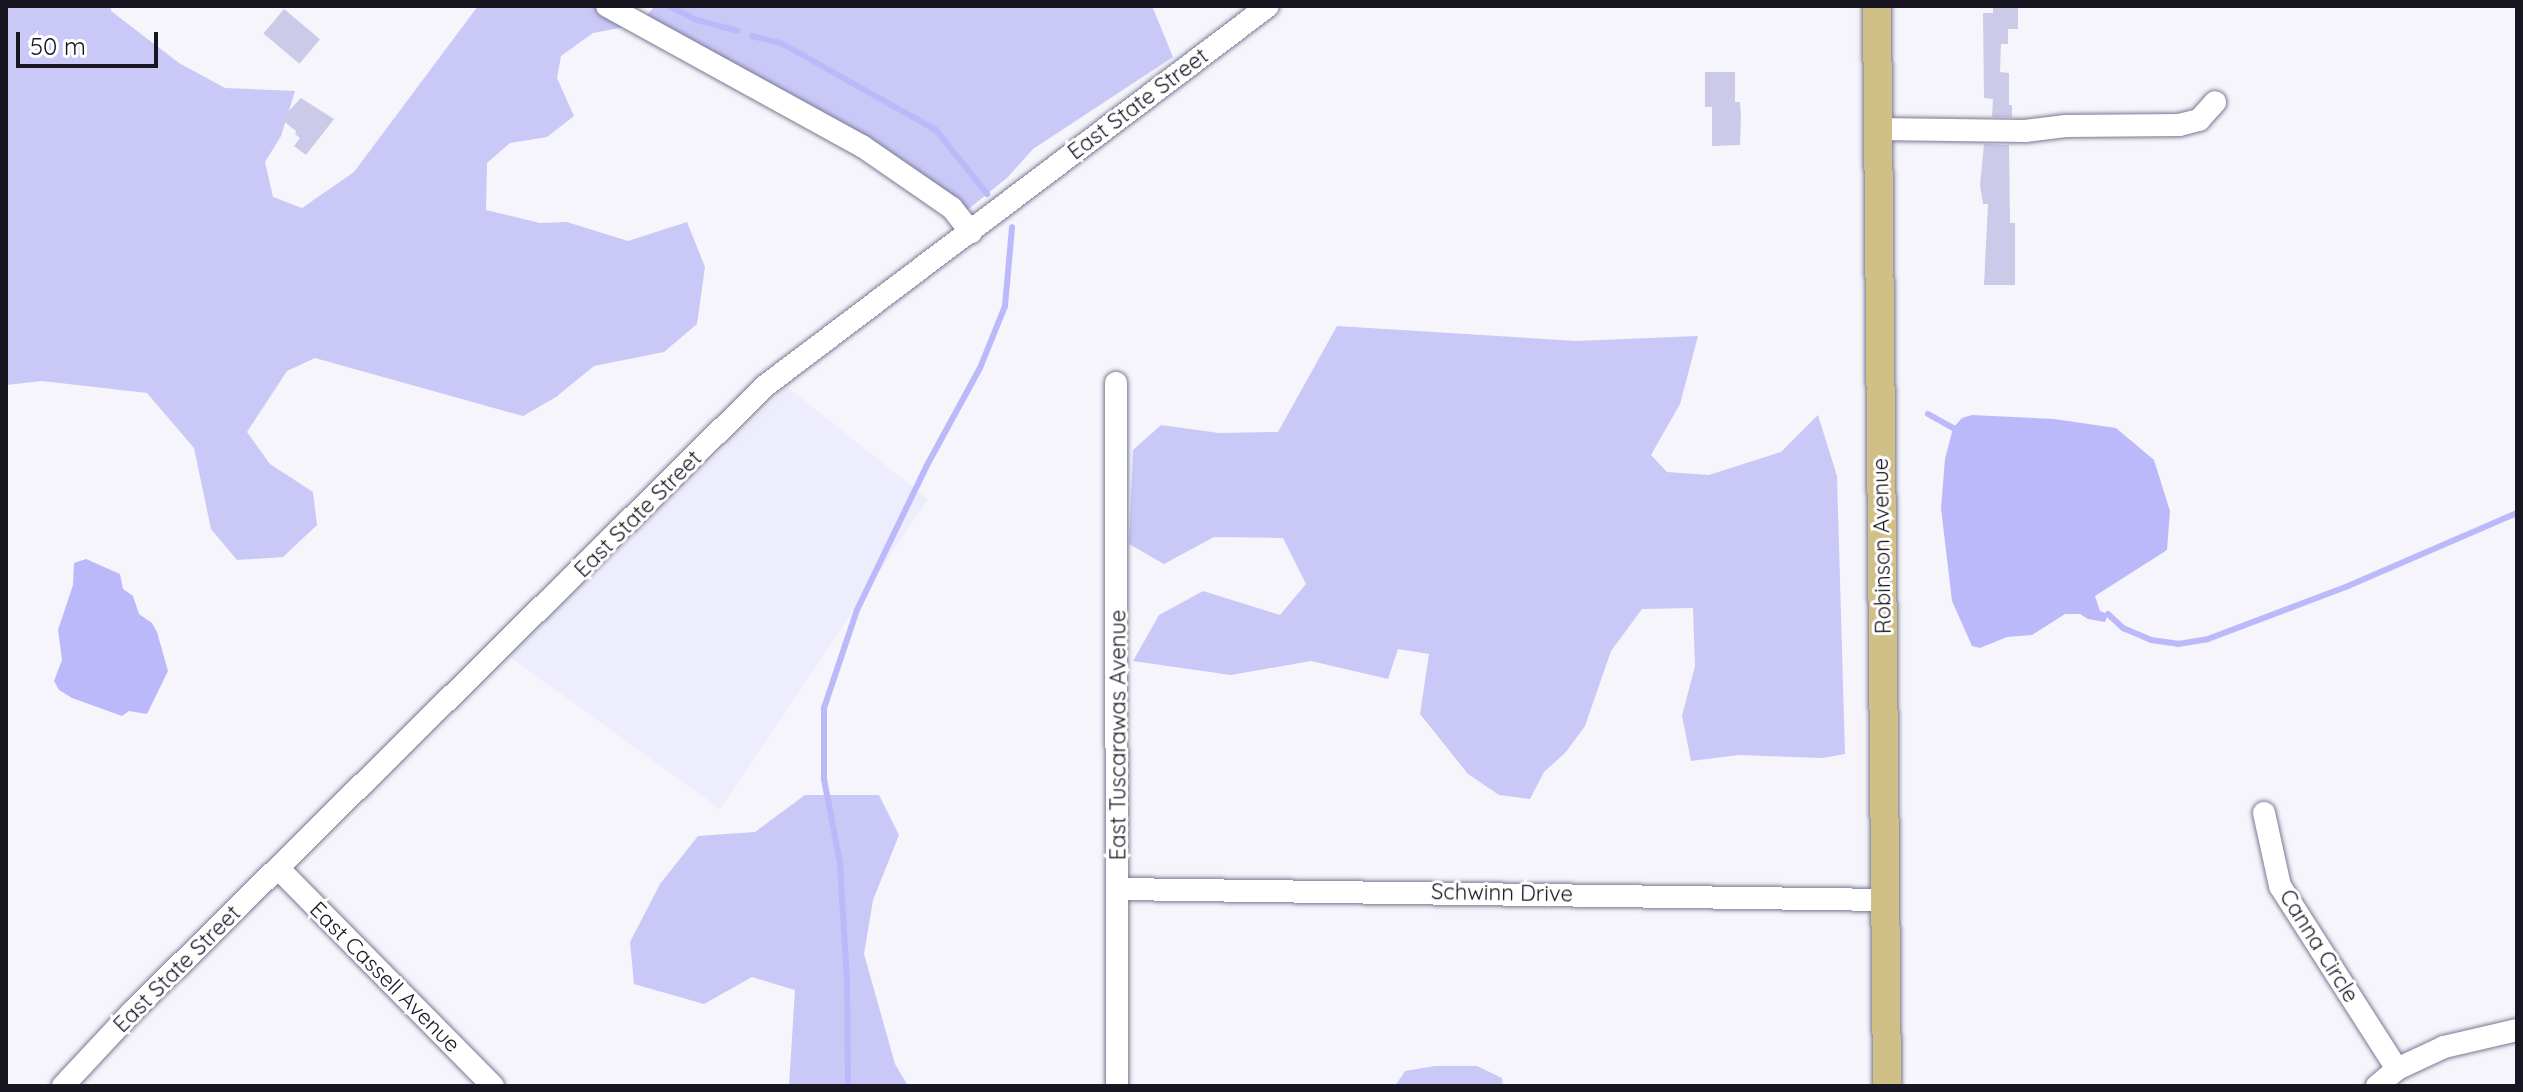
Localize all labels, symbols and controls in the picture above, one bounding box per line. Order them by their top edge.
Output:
scale bar [20,16,162,66]
text: 50 m [30,31,86,61]
street label: East State Street [1063,43,1213,165]
street label: East State Street [569,445,707,583]
street label: Robinson Avenue [1867,458,1897,634]
street label: East Tuscarawas Avenue [1105,610,1131,860]
street label: Schwinn Drive [1431,879,1573,907]
street label: Canna Circle [2274,885,2364,1007]
street label: East Cassell Avenue [304,896,466,1058]
street label: East State Street [108,900,246,1038]

